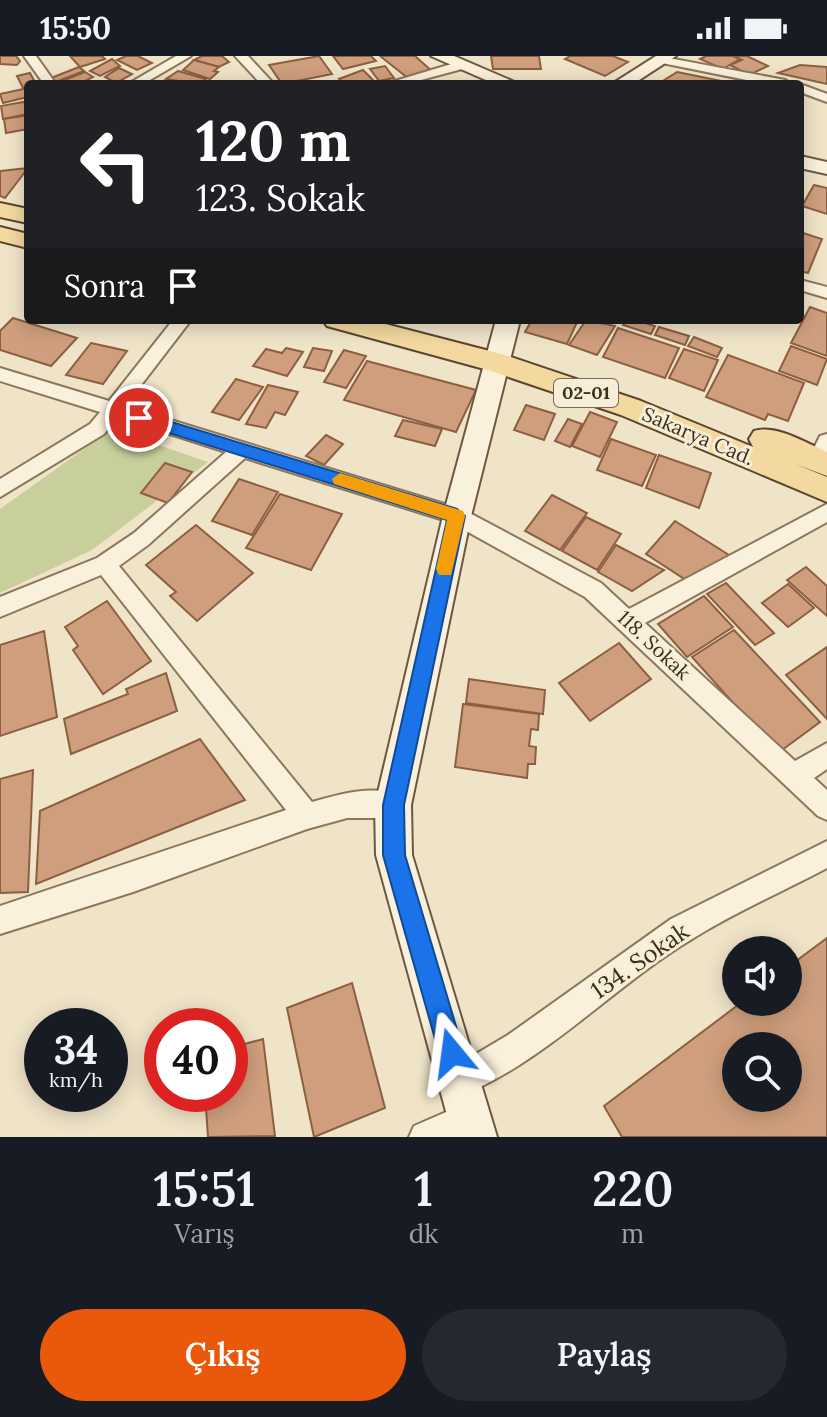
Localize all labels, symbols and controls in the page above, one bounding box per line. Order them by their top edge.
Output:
text: 15:50 [40,9,111,47]
text: 120 m [196,105,350,176]
icon: left [64,112,168,216]
text: 123. Sokak [196,175,365,221]
icon: arrive [161,264,205,308]
text: Sonra [64,267,145,305]
road number: 02-01 [554,379,618,407]
pin [105,384,173,452]
icon: arrive [117,396,161,440]
street label: Sakarya Cad. [639,401,758,470]
street label: 118. Sokak [613,605,696,685]
street label: 134. Sokak [584,915,695,1006]
map controls [722,936,802,1112]
button: sound [722,936,802,1016]
speed limit sign: 40 [144,1008,248,1112]
position arrow [410,1011,494,1095]
text: 34 [54,1024,98,1075]
button: search [722,1032,802,1112]
text: km/h [49,1067,103,1092]
text: 15:51 [154,1158,255,1219]
text: 1 [414,1158,433,1219]
text: 220 [592,1158,673,1219]
text: Varış [174,1217,235,1250]
text: dk [409,1217,438,1250]
text: m [621,1217,644,1250]
button: Çıkış [40,1309,406,1401]
button: Paylaş [422,1309,787,1401]

